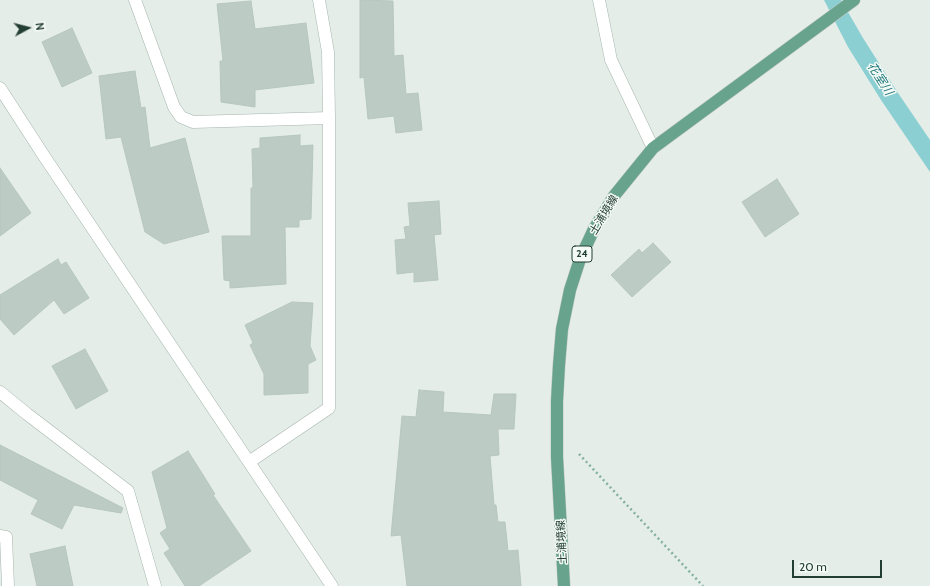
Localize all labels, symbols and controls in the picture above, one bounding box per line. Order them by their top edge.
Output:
north arrow [8,8,48,48]
text: N [32,22,47,31]
water label: 花室川 [864,60,896,98]
street label: 土浦境線 [587,193,621,237]
road number: 24 [572,246,592,262]
street label: 土浦境線 [554,520,570,564]
scale bar [794,552,884,578]
text: 20 m [799,559,827,574]

